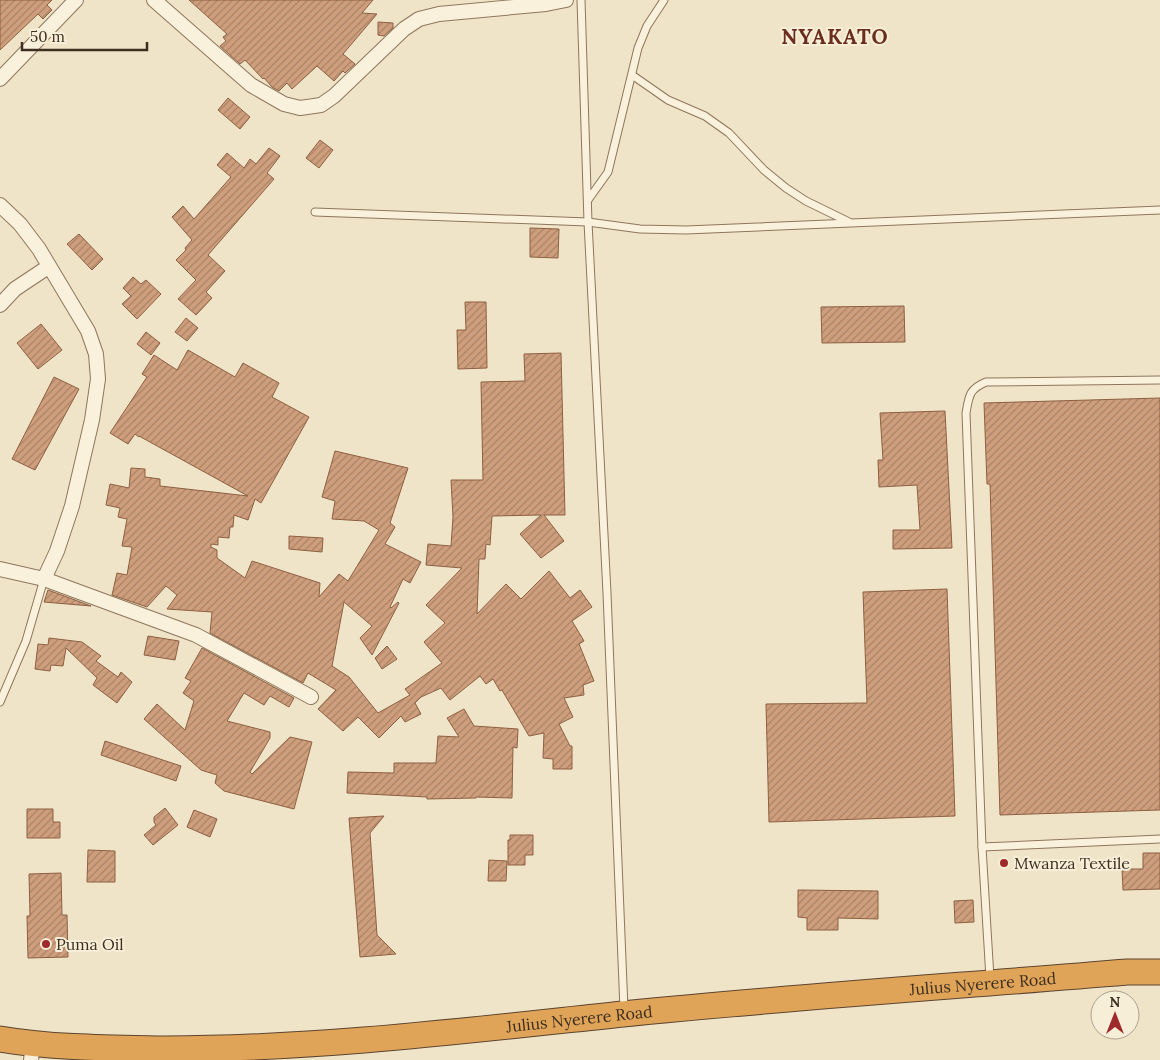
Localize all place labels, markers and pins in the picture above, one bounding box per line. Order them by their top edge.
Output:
place label: Mwanza Textile [1014,853,1130,873]
marker: Mwanza Textile [998,857,1010,869]
place label: Puma Oil [56,934,124,954]
marker: Puma Oil [40,938,52,950]

